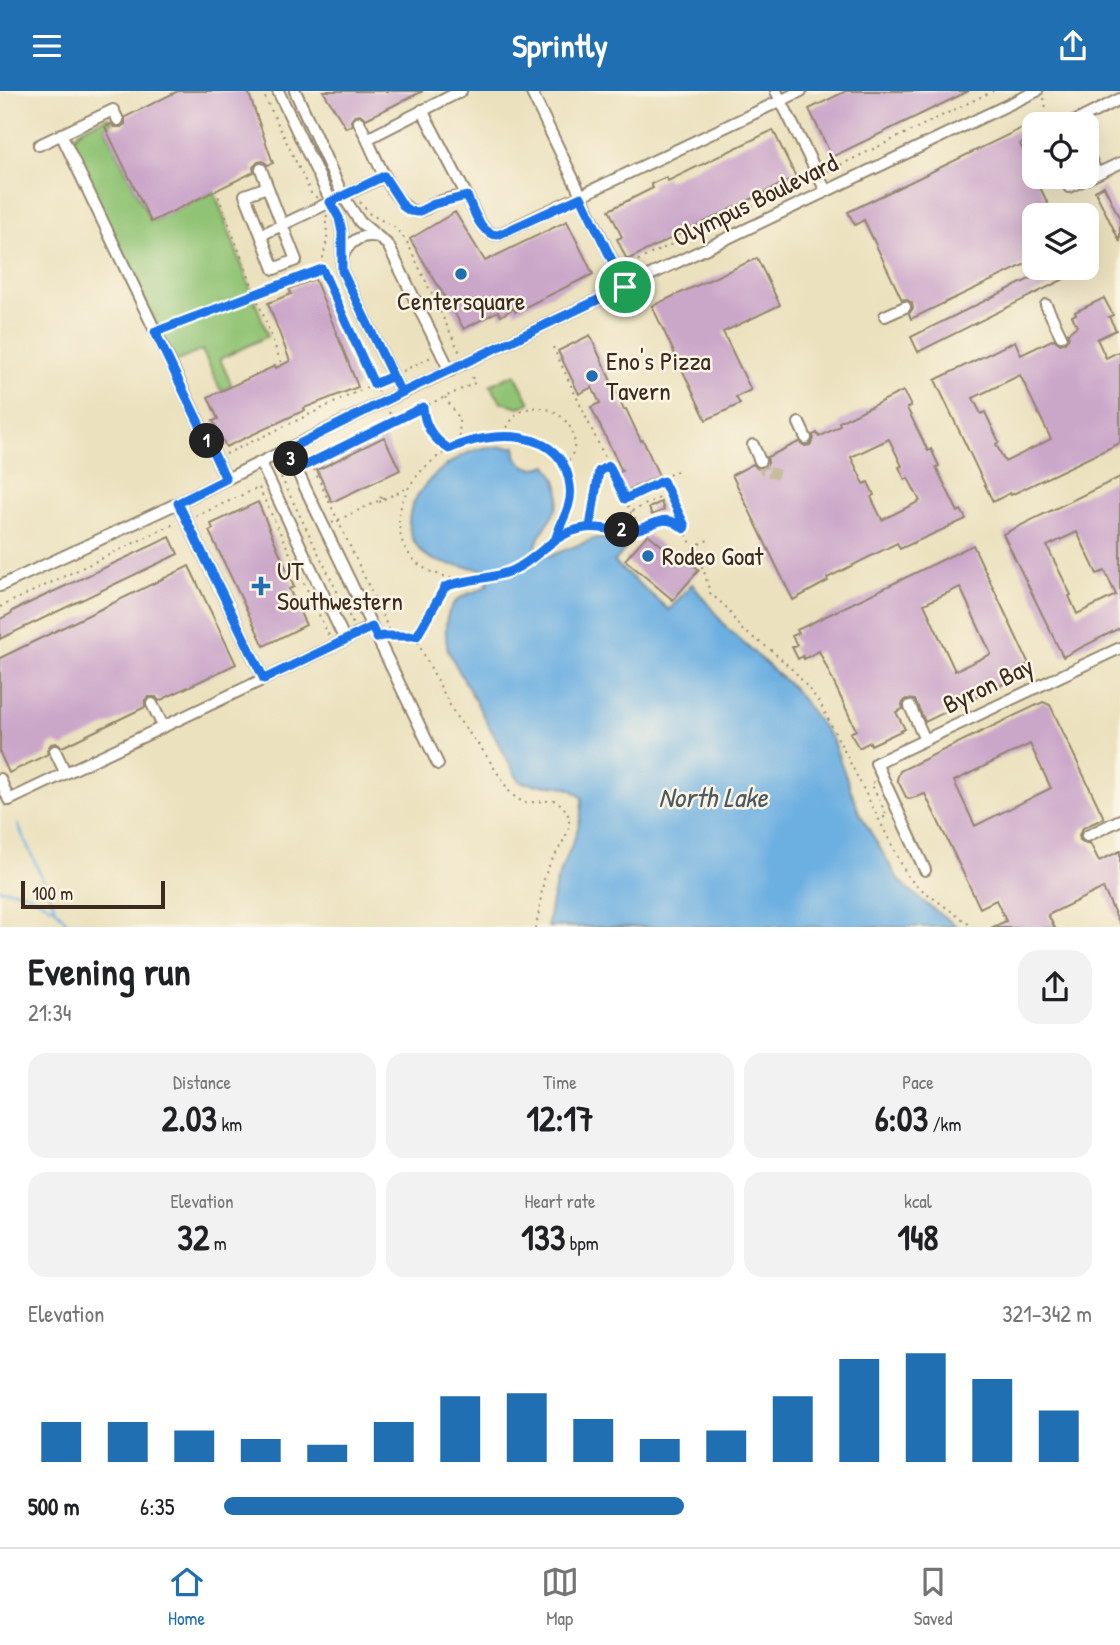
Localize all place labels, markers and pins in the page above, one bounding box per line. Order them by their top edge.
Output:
pin [595,257,655,317]
marker: Centersquare [453,266,469,282]
place label: Centersquare [397,283,525,318]
place label: Eno's Pizza Tavern [606,343,711,408]
marker: Eno's Pizza Tavern [584,368,600,384]
pin: 1 [190,423,224,459]
pin: 3 [274,441,308,477]
pin: 2 [604,513,640,548]
place label: Rodeo Goat [662,538,764,573]
marker: Rodeo Goat [640,548,656,564]
place label: UT Southwestern [277,553,403,618]
marker: UT Southwestern [251,576,271,596]

